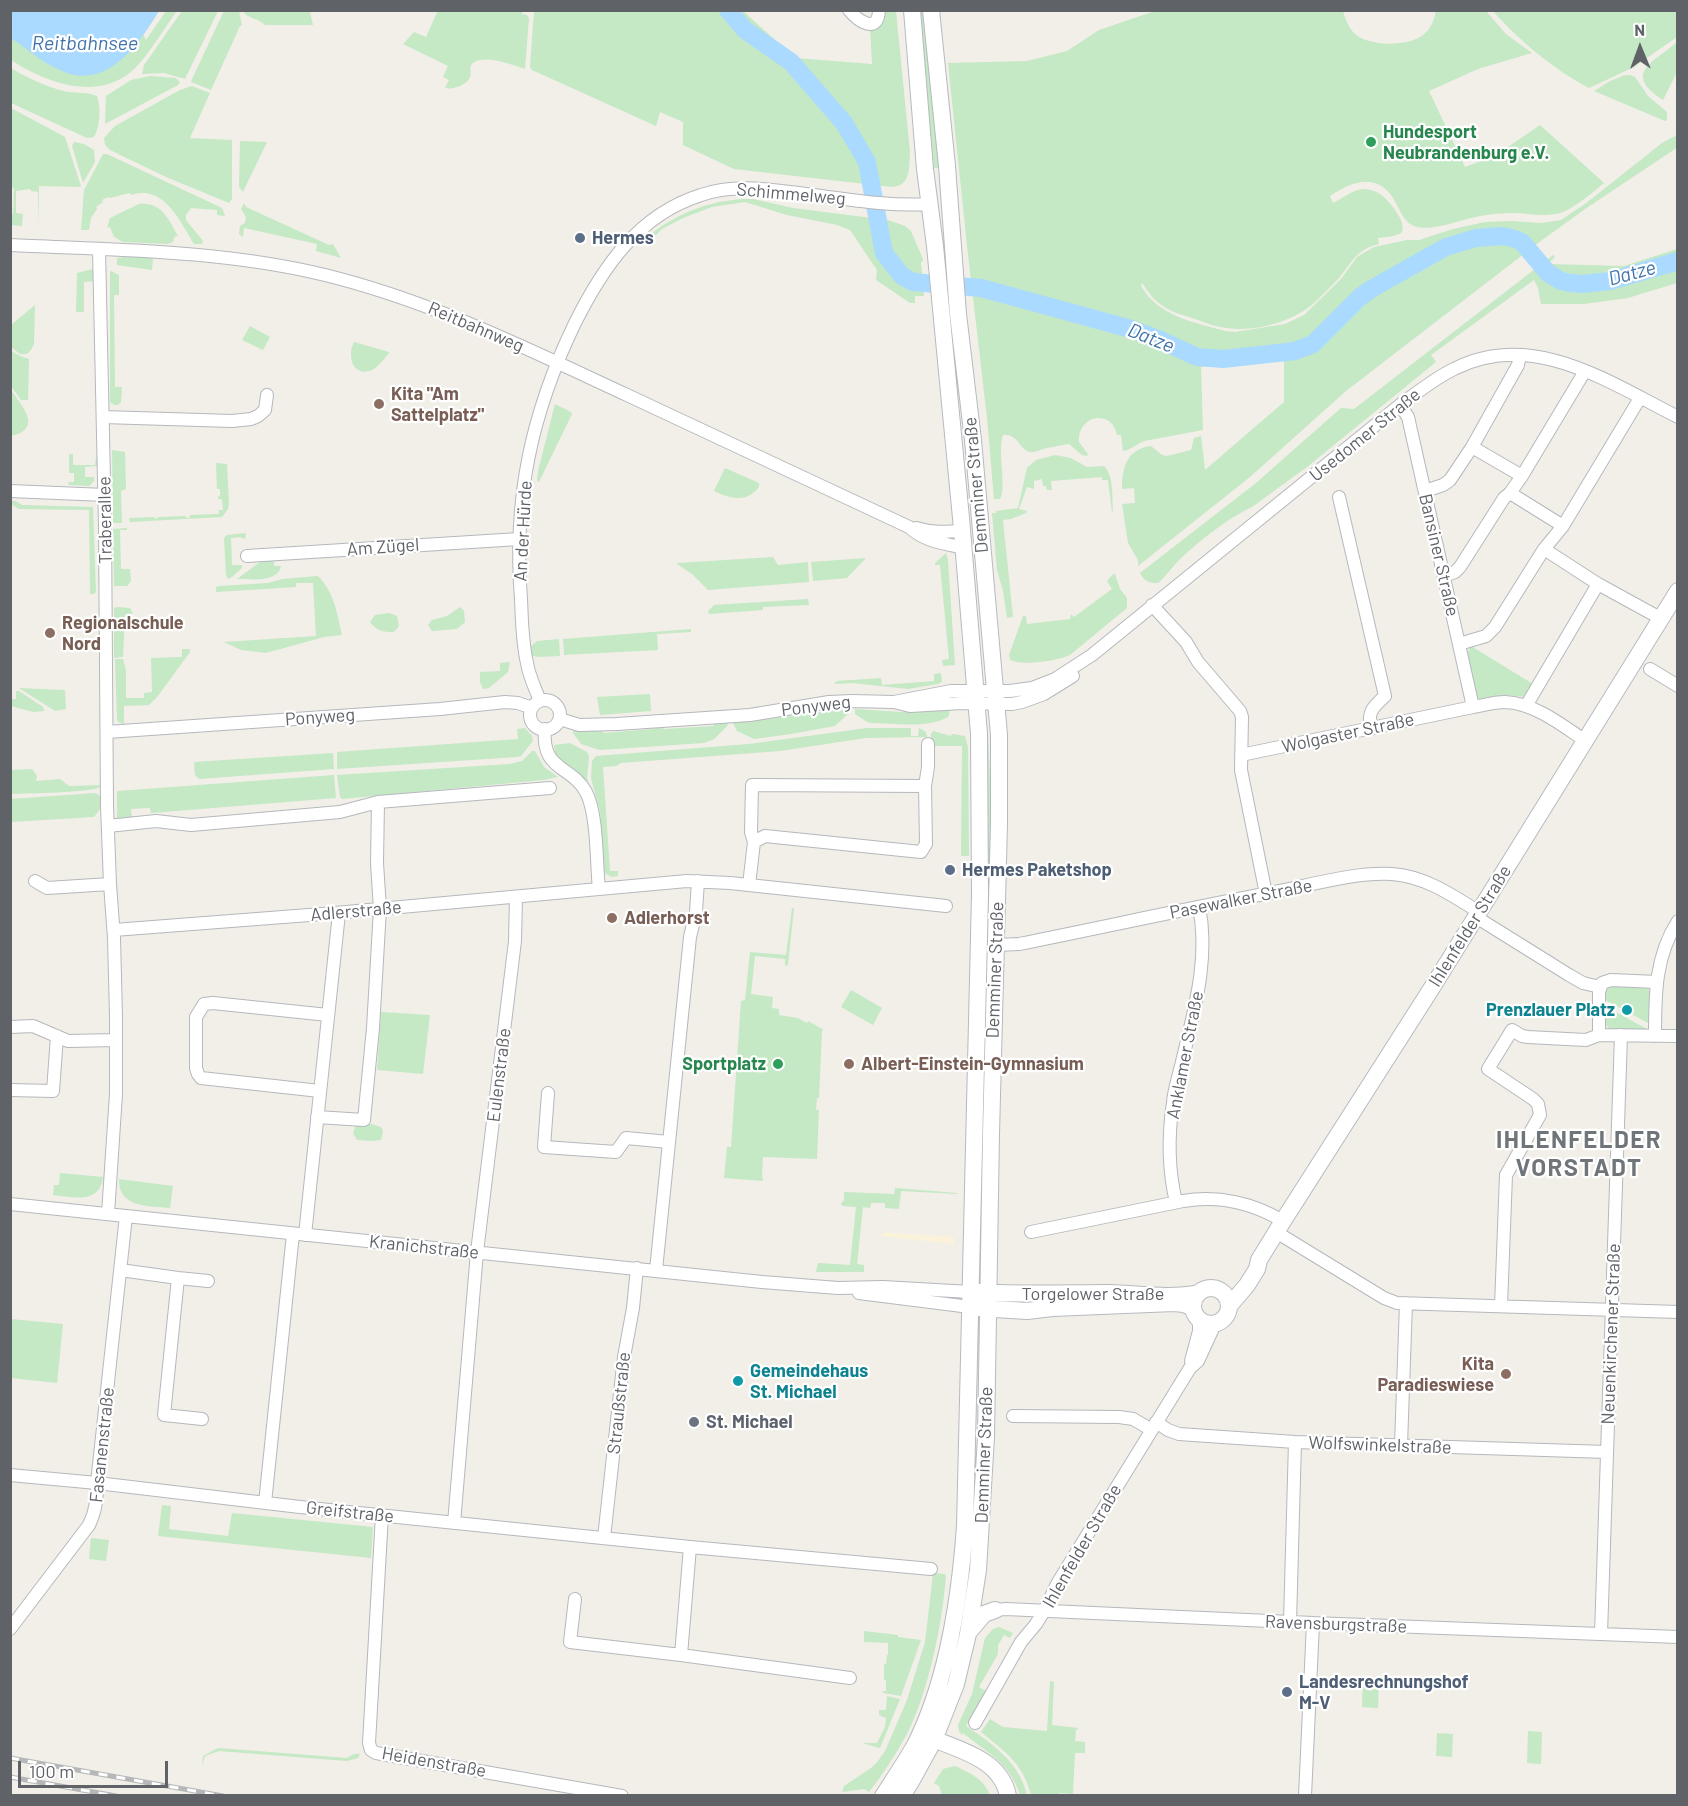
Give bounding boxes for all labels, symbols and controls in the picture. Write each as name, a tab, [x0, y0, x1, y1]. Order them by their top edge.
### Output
north arrow	[1610, 18, 1670, 78]
text: N	[1634, 20, 1645, 39]
water label: Reitbahnsee	[32, 31, 138, 55]
place label: Hundesport Neubrandenburg e.V.	[1383, 121, 1549, 164]
marker: Hundesport Neubrandenburg e.V.	[1364, 135, 1378, 149]
street label: Schimmelweg	[736, 178, 846, 210]
place label: Hermes	[592, 227, 654, 249]
marker: Hermes	[573, 231, 587, 245]
water label: Datze	[1606, 255, 1658, 291]
street label: Reitbahnweg	[425, 297, 527, 357]
water label: Datze	[1124, 318, 1178, 358]
place label: Kita "Am Sattelplatz"	[391, 383, 484, 426]
street label: Usedomer Straße	[1305, 384, 1425, 486]
marker: Kita "Am Sattelplatz"	[372, 397, 386, 411]
street label: Demminer Straße	[959, 416, 993, 554]
street label: Traberallee	[93, 476, 117, 564]
street label: An der Hürde	[510, 480, 536, 582]
street label: Bansiner Straße	[1414, 492, 1464, 618]
street label: Am Zügel	[346, 534, 420, 560]
place label: Regionalschule Nord	[62, 612, 184, 654]
marker: Regionalschule Nord	[43, 626, 57, 640]
street label: Ponyweg	[780, 691, 852, 721]
street label: Ponyweg	[284, 704, 356, 730]
street label: Wolgaster Straße	[1280, 708, 1416, 758]
place label: Hermes Paketshop	[962, 859, 1112, 881]
street label: Ihlenfelder Straße	[1424, 861, 1516, 991]
marker: Hermes Paketshop	[943, 863, 957, 877]
street label: Pasewalker Straße	[1168, 875, 1314, 923]
street label: Adlerstraße	[310, 896, 402, 926]
street label: Demminer Straße	[982, 901, 1008, 1039]
place label: Adlerhorst	[624, 907, 709, 929]
marker: Adlerhorst	[605, 911, 619, 925]
street label: Anklamer Straße	[1162, 989, 1208, 1121]
place label: Prenzlauer Platz	[1486, 999, 1615, 1021]
marker: Prenzlauer Platz	[1620, 1003, 1634, 1017]
street label: Eulenstraße	[483, 1027, 515, 1123]
place label: Sportplatz	[682, 1053, 766, 1075]
place label: Albert-Einstein-Gymnasium	[861, 1053, 1084, 1075]
marker: Sportplatz	[771, 1057, 785, 1071]
marker: Albert-Einstein-Gymnasium	[842, 1057, 856, 1071]
district label: IHLENFELDER VORSTADT	[1496, 1126, 1662, 1182]
street label: Kranichstraße	[368, 1230, 480, 1264]
street label: Neuenkirchener Straße	[1597, 1243, 1625, 1425]
street label: Torgelower Straße	[1022, 1283, 1164, 1305]
street label: Straußstraße	[603, 1351, 635, 1455]
place label: Kita Paradieswiese	[1377, 1353, 1494, 1396]
place label: Gemeindehaus St. Michael	[750, 1360, 868, 1402]
marker: Kita Paradieswiese	[1499, 1367, 1513, 1381]
marker: Gemeindehaus St. Michael	[731, 1374, 745, 1388]
street label: Fasanenstraße	[85, 1386, 119, 1504]
street label: Demminer Straße	[971, 1386, 997, 1524]
place label: St. Michael	[706, 1411, 793, 1433]
marker: St. Michael	[687, 1415, 701, 1429]
street label: Wolfswinkelstraße	[1308, 1432, 1452, 1458]
street label: Ihlenfelder Straße	[1038, 1480, 1126, 1612]
street label: Greifstraße	[305, 1497, 395, 1527]
street label: Ravensburgstraße	[1265, 1611, 1407, 1637]
place label: Landesrechnungshof M-V	[1299, 1671, 1469, 1714]
marker: Landesrechnungshof M-V	[1280, 1685, 1294, 1699]
street label: Heidenstraße	[380, 1742, 488, 1782]
scale bar	[21, 1749, 171, 1787]
text: 100 m	[29, 1760, 74, 1782]

